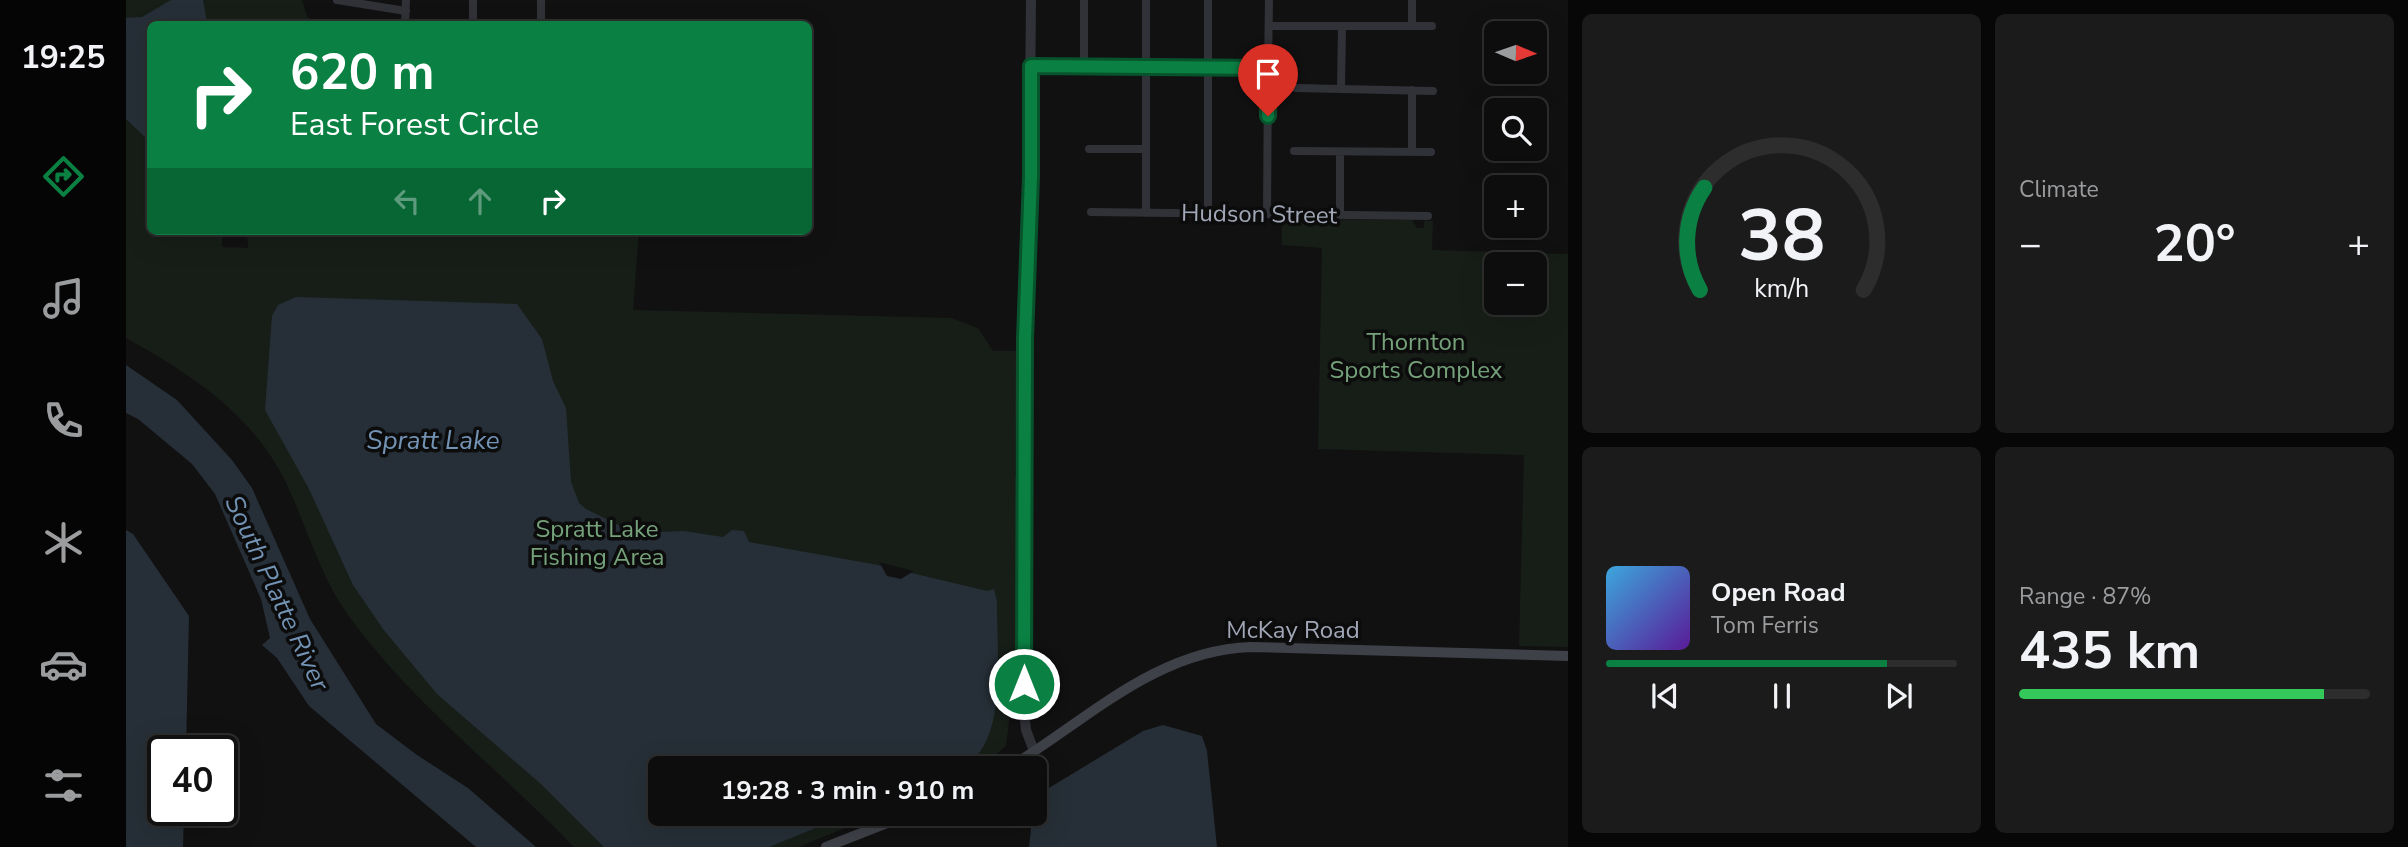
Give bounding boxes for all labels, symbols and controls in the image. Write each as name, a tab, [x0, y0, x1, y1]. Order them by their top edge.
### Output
north arrow	[1484, 21, 1547, 84]
map controls	[1484, 21, 1547, 315]
text: 19:25	[21, 36, 105, 79]
text: 620 m	[290, 39, 434, 106]
pin	[1238, 44, 1298, 116]
icon: right	[175, 49, 266, 140]
icon: arrive	[1249, 55, 1287, 93]
button: search	[1484, 98, 1547, 161]
text: East Forest Circle	[290, 103, 539, 146]
icon: directions	[39, 152, 88, 201]
text: Climate	[2019, 174, 2099, 205]
button: +	[1484, 175, 1547, 238]
icon: left	[388, 182, 426, 220]
icon: ahead	[461, 182, 499, 220]
icon: right	[534, 182, 572, 220]
text: 38	[1738, 186, 1825, 286]
street label: Hudson Street	[1181, 197, 1338, 231]
text: 20°	[2153, 208, 2236, 279]
text: −	[2019, 219, 2042, 270]
text: +	[2347, 219, 2370, 270]
button: −	[1484, 252, 1547, 315]
text: km/h	[1754, 271, 1809, 305]
icon: music	[39, 274, 88, 323]
park label: Thornton Sports Complex	[1330, 326, 1503, 386]
icon: phone	[39, 396, 88, 445]
water label: Spratt Lake	[366, 423, 500, 458]
water label: South Platte River	[216, 490, 338, 697]
park label: Spratt Lake Fishing Area	[530, 513, 664, 573]
icon: climate	[39, 518, 88, 567]
text: Open Road	[1711, 575, 1846, 610]
text: Range · 87%	[2019, 581, 2151, 612]
text: Tom Ferris	[1711, 610, 1819, 641]
street label: McKay Road	[1226, 614, 1360, 646]
text: 435 km	[2019, 615, 2200, 686]
icon: car	[39, 640, 88, 689]
position arrow	[987, 647, 1061, 721]
icon: previous	[1646, 677, 1684, 715]
icon: pause	[1763, 677, 1801, 715]
icon: next	[1880, 677, 1918, 715]
speed limit sign: 40	[147, 735, 238, 826]
icon: filters	[39, 761, 88, 810]
text: 19:28 · 3 min · 910 m	[721, 773, 974, 808]

